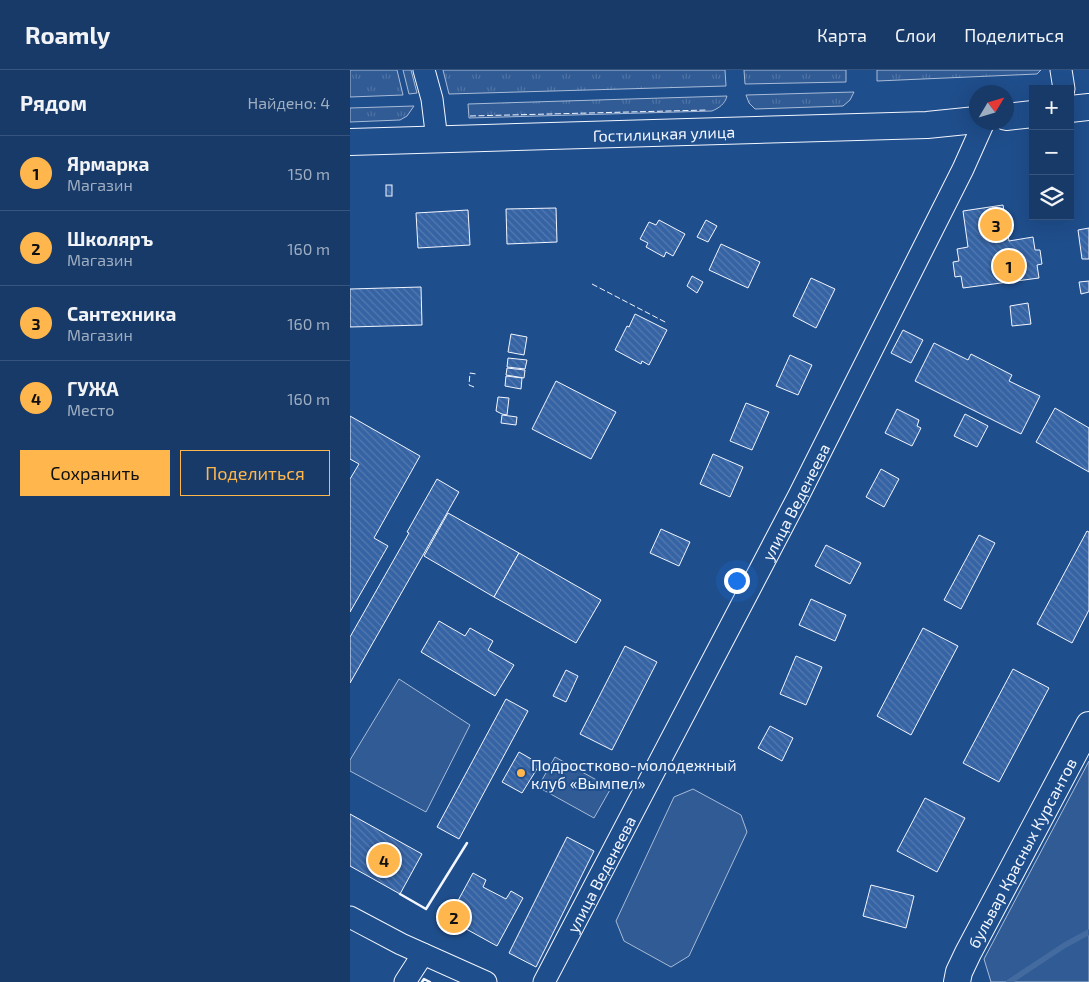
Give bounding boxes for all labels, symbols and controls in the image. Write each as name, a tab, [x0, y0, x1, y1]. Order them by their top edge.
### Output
text: Roamly	[25, 20, 110, 49]
text: Карта	[817, 24, 867, 46]
text: Слои	[895, 24, 936, 46]
text: Поделиться	[964, 24, 1064, 46]
north arrow	[969, 85, 1014, 130]
map controls	[1029, 85, 1074, 220]
button: +	[1029, 85, 1074, 130]
text: Рядом	[20, 90, 87, 115]
text: Найдено: 4	[247, 93, 330, 112]
street label: Гостилицкая улица	[592, 121, 735, 144]
button: −	[1029, 130, 1074, 175]
text: Ярмарка	[67, 152, 149, 175]
text: 1	[33, 164, 39, 183]
text: 150 m	[288, 164, 330, 183]
text: Магазин	[67, 175, 133, 194]
button: layers	[1029, 175, 1074, 220]
pin: 3	[980, 206, 1012, 244]
text: Школяръ	[67, 227, 153, 250]
text: 2	[31, 239, 41, 258]
text: 160 m	[287, 239, 330, 258]
pin: 1	[993, 247, 1025, 285]
text: Магазин	[67, 250, 133, 269]
text: Сантехника	[67, 302, 176, 325]
text: 3	[31, 314, 41, 333]
text: 160 m	[287, 314, 330, 333]
text: Магазин	[67, 325, 133, 344]
text: ГУЖА	[67, 377, 119, 400]
text: 4	[31, 389, 41, 408]
text: 160 m	[287, 389, 330, 408]
text: Место	[67, 400, 114, 419]
street label: улица Веденеева	[757, 440, 833, 564]
button: Сохранить	[20, 450, 170, 496]
button: Поделиться	[180, 450, 330, 496]
your location	[724, 568, 750, 594]
street label: бульвар Красных Курсантов	[963, 754, 1080, 951]
place label: Подростково-молодежный клуб «Вымпел»	[531, 755, 737, 793]
marker: Подростково-молодежный клуб «Вымпел»	[515, 767, 527, 779]
street label: улица Веденеева	[562, 812, 639, 936]
pin: 4	[368, 841, 400, 879]
pin: 2	[438, 898, 470, 936]

